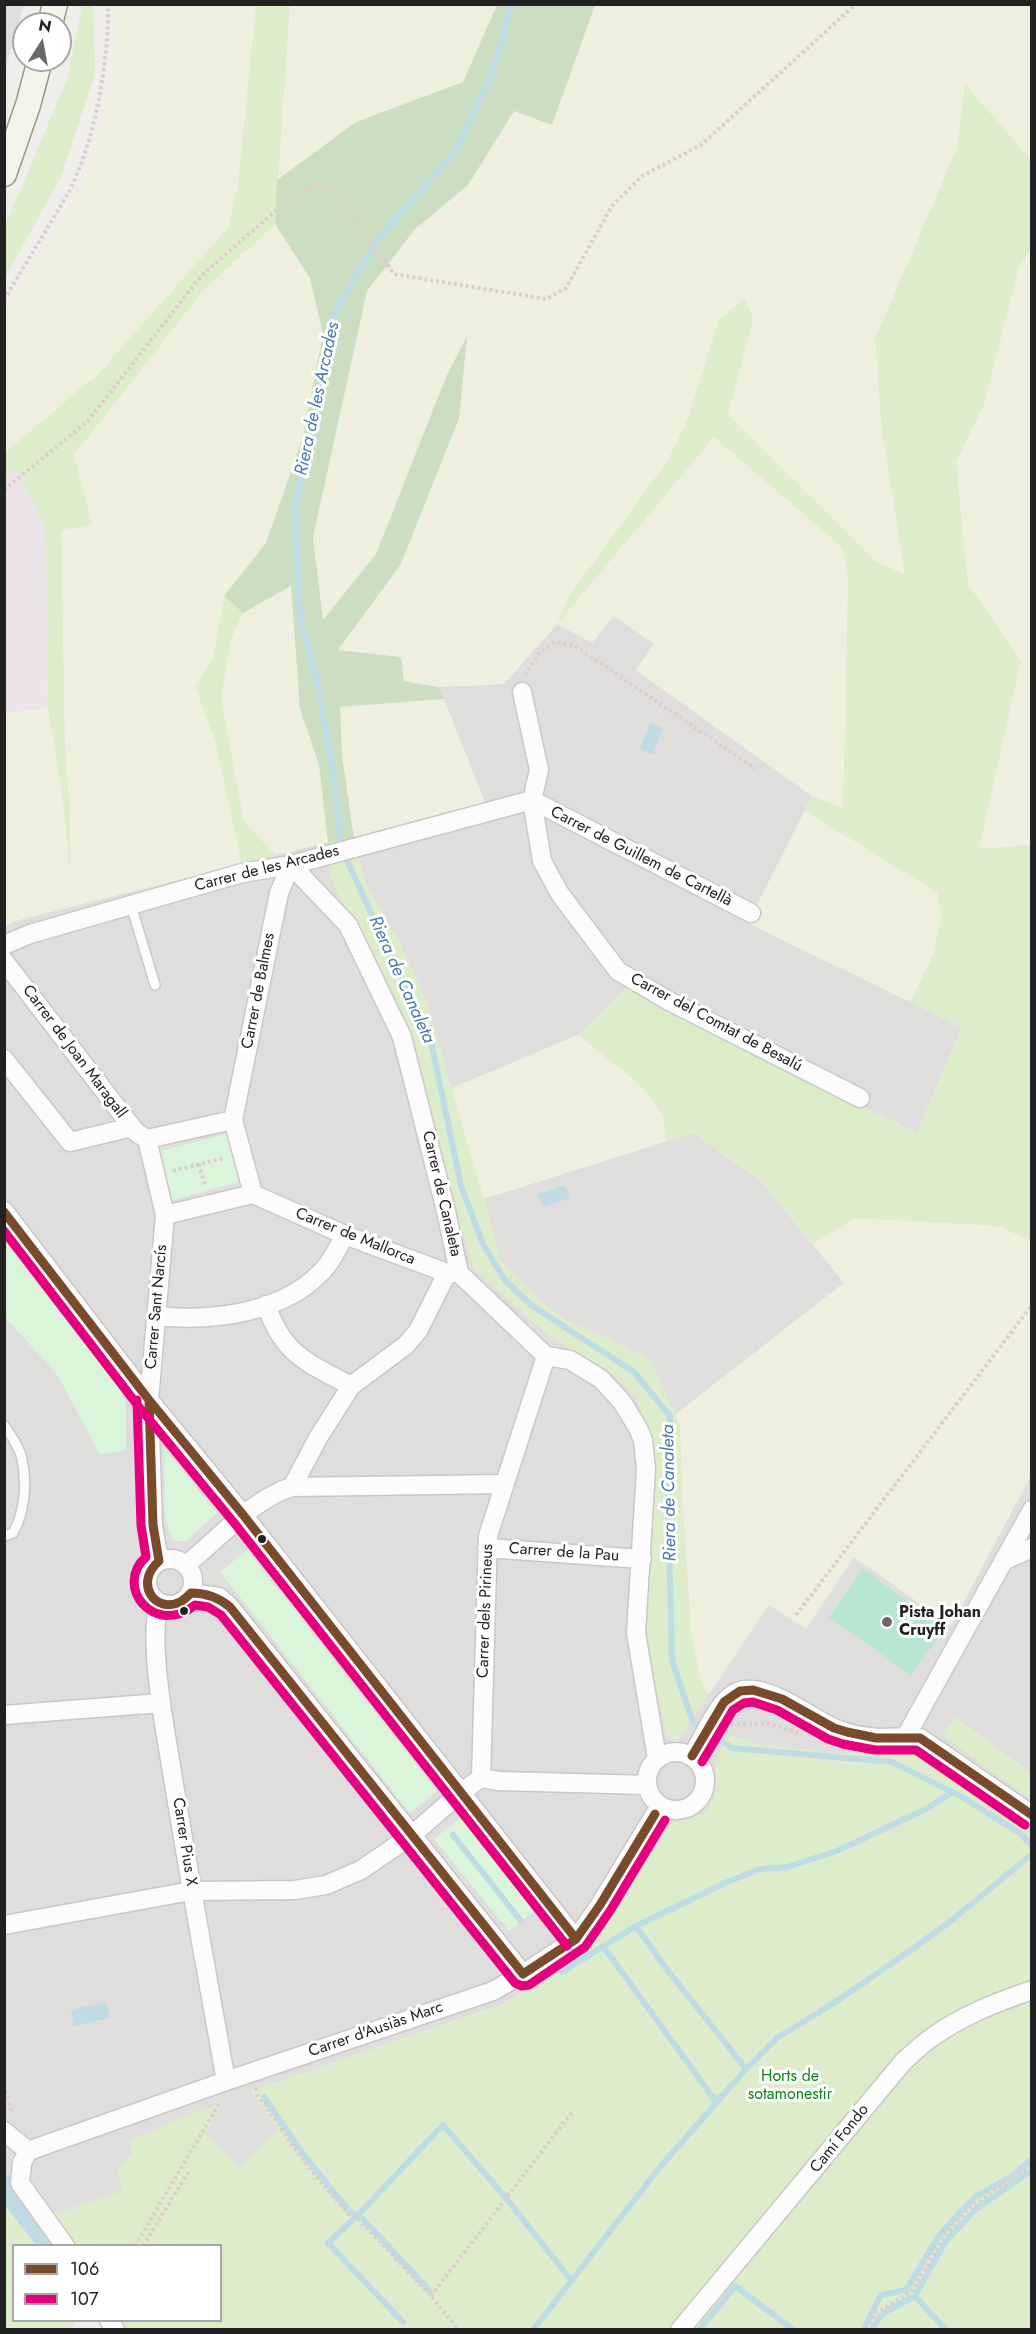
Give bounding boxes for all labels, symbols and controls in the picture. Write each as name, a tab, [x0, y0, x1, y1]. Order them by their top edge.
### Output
north arrow	[12, 12, 72, 72]
text: N	[37, 13, 54, 38]
water label: Riera de les Arcades	[291, 320, 345, 478]
street label: Carrer de Guillem de Cartellà	[547, 803, 735, 911]
street label: Carrer de les Arcades	[193, 842, 341, 896]
water label: Riera de Canaleta	[363, 913, 439, 1047]
street label: Carrer de Balmes	[238, 931, 280, 1051]
street label: Carrer del Comtat de Besalú	[627, 970, 805, 1076]
street label: Carrer de Joan Maragall	[18, 982, 130, 1122]
street label: Carrer de Canaleta	[417, 1129, 465, 1259]
street label: Carrer de Mallorca	[292, 1204, 418, 1270]
street label: Carrer Sant Narcís	[142, 1244, 172, 1370]
water label: Riera de Canaleta	[658, 1424, 682, 1562]
unlabelled marker	[256, 1533, 268, 1545]
street label: Carrer de la Pau	[508, 1540, 620, 1566]
street label: Carrer dels Pirineus	[474, 1544, 498, 1678]
place label: Pista Johan Cruyff	[899, 1603, 981, 1641]
unlabelled marker	[178, 1605, 190, 1617]
marker: Pista Johan Cruyff	[880, 1615, 894, 1629]
street label: Carrer Pius X	[168, 1796, 200, 1888]
street label: Carrer d'Ausiàs Marc	[306, 1998, 446, 2062]
park label: Horts de sotamonestir	[748, 2067, 832, 2105]
street label: Camí Fondo	[807, 2101, 873, 2177]
legend	[12, 2244, 222, 2322]
text: 106	[70, 2256, 99, 2282]
text: 107	[70, 2286, 98, 2312]

